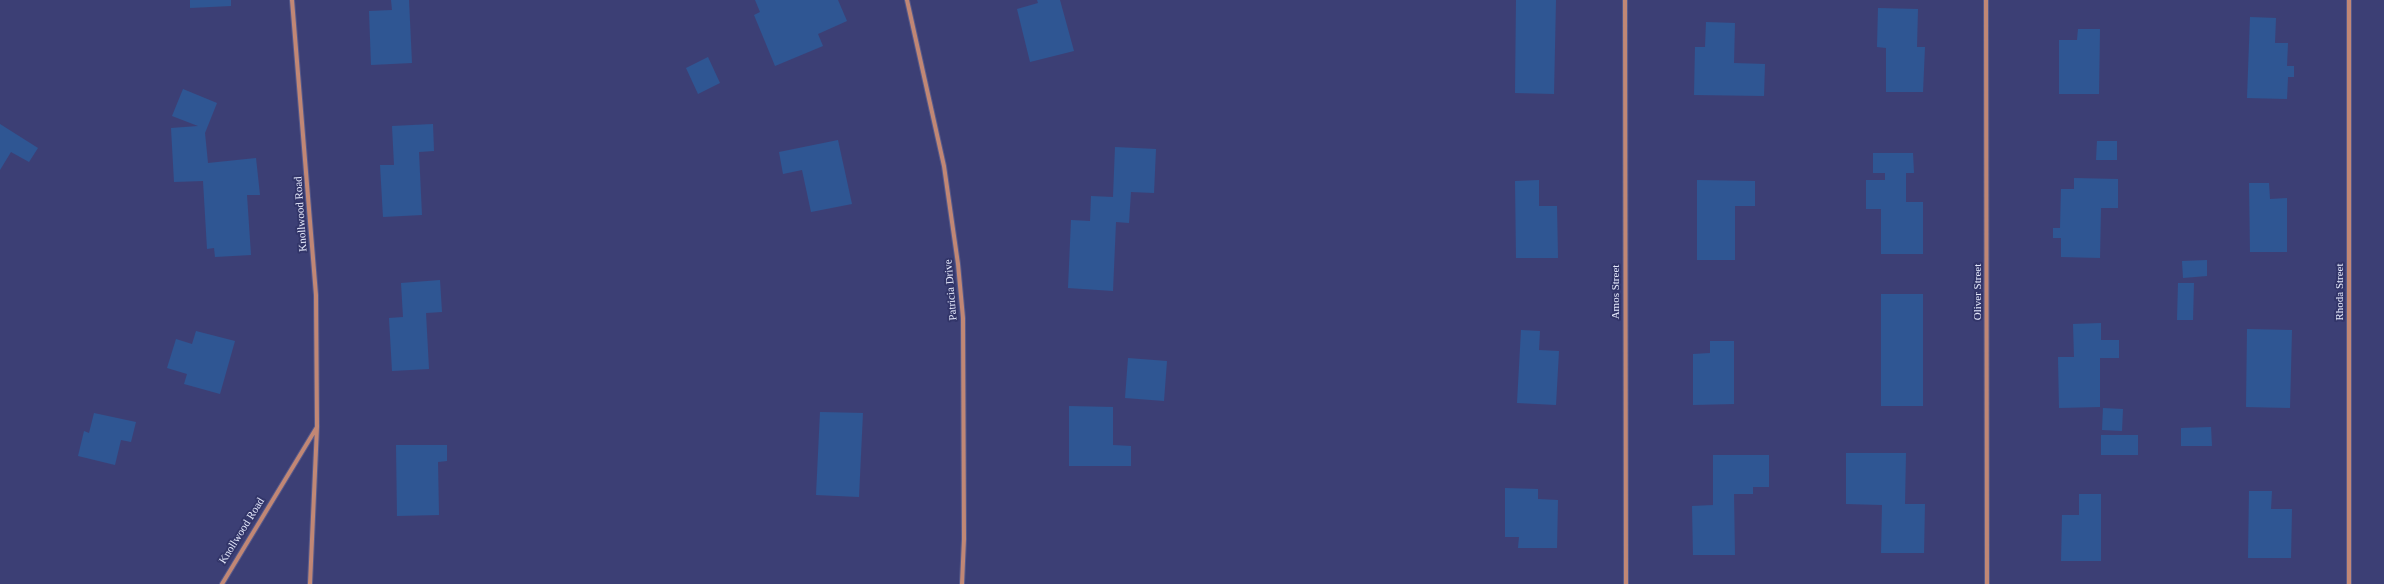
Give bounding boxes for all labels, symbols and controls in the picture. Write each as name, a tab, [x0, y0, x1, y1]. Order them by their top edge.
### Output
street label: Knollwood Road	[292, 176, 310, 252]
street label: Patricia Drive	[942, 259, 960, 321]
street label: Rhoda Street	[2333, 263, 2347, 321]
street label: Oliver Street	[1971, 264, 1985, 320]
street label: Amos Street	[1609, 265, 1623, 319]
street label: Knollwood Road	[216, 496, 268, 566]

